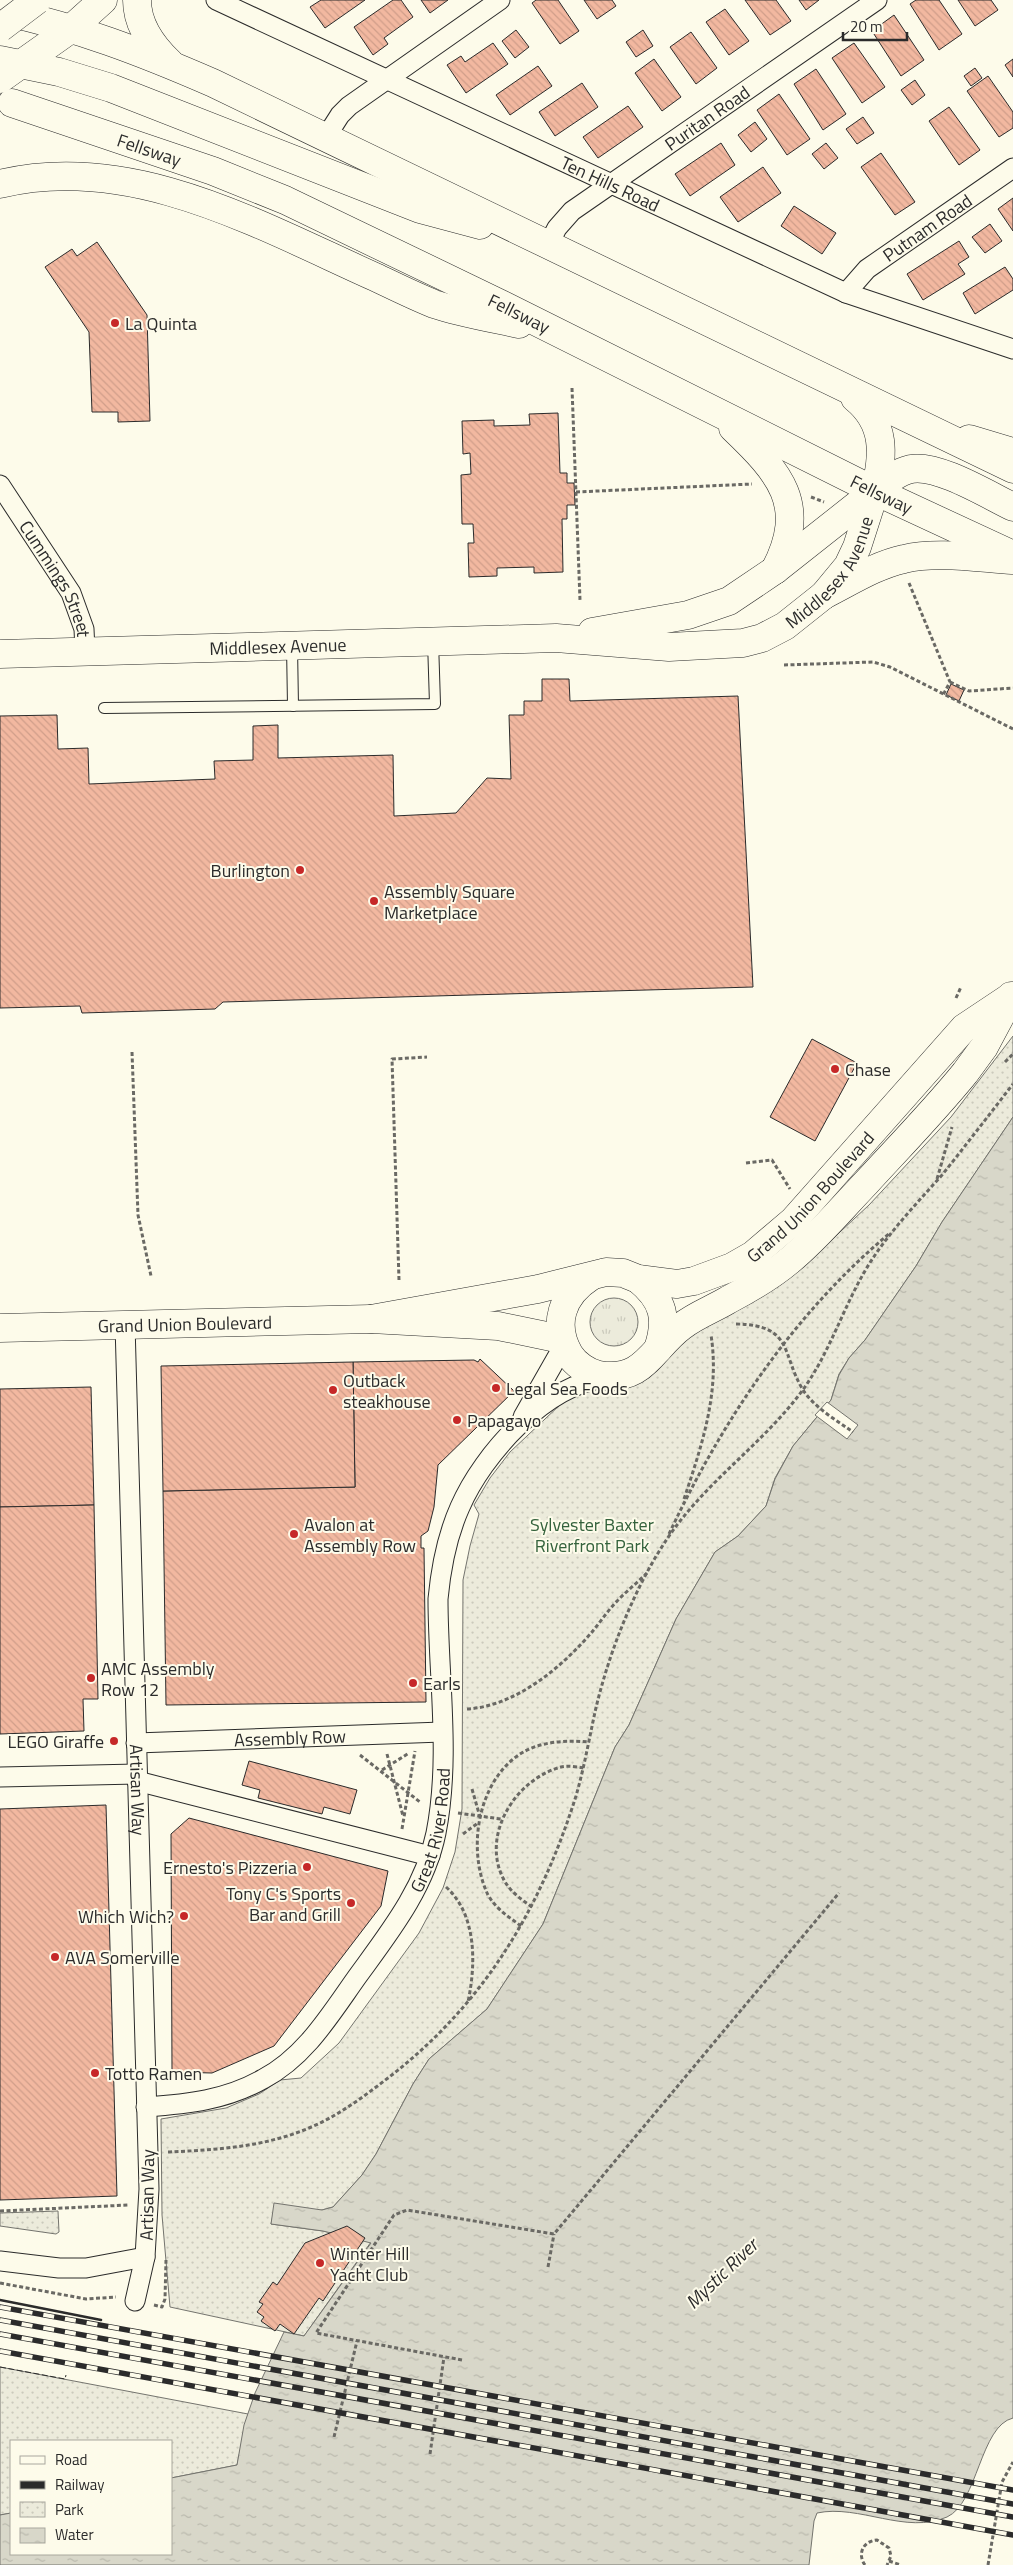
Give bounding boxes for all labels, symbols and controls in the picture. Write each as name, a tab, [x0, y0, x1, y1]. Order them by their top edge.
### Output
scale bar	[843, 10, 907, 42]
text: 20 m	[850, 15, 883, 38]
street label: Puritan Road	[659, 79, 755, 157]
street label: Fellsway	[114, 126, 185, 173]
street label: Ten Hills Road	[557, 149, 664, 218]
street label: Putnam Road	[877, 187, 977, 268]
street label: Fellsway	[484, 286, 555, 340]
place label: La Quinta	[125, 310, 197, 337]
marker: La Quinta	[109, 317, 121, 329]
street label: Fellsway	[846, 467, 918, 520]
street label: Middlesex Avenue	[779, 513, 880, 635]
street label: Cummings Street	[13, 515, 98, 638]
street label: Middlesex Avenue	[209, 631, 347, 661]
place label: Burlington	[211, 857, 290, 884]
marker: Burlington	[294, 864, 306, 876]
place label: Assembly Square Marketplace	[384, 878, 515, 926]
marker: Assembly Square Marketplace	[368, 895, 380, 907]
place label: Chase	[845, 1056, 891, 1083]
marker: Chase	[829, 1063, 841, 1075]
street label: Grand Union Boulevard	[740, 1125, 880, 1269]
street label: Grand Union Boulevard	[98, 1308, 272, 1339]
place label: Outback steakhouse	[343, 1367, 431, 1415]
place label: Legal Sea Foods	[506, 1375, 628, 1402]
marker: Legal Sea Foods	[490, 1382, 502, 1394]
marker: Outback steakhouse	[327, 1384, 339, 1396]
place label: Papagayo	[467, 1407, 541, 1434]
marker: Papagayo	[451, 1414, 463, 1426]
place label: Avalon at Assembly Row	[304, 1511, 416, 1559]
park label: Sylvester Baxter Riverfront Park	[530, 1511, 654, 1559]
marker: Avalon at Assembly Row	[288, 1528, 300, 1540]
place label: AMC Assembly Row 12	[101, 1655, 215, 1703]
place label: Earls	[423, 1670, 461, 1697]
marker: AMC Assembly Row 12	[85, 1672, 97, 1684]
marker: Earls	[407, 1677, 419, 1689]
street label: Assembly Row	[233, 1722, 347, 1753]
place label: LEGO Giraffe	[8, 1728, 104, 1755]
marker: LEGO Giraffe	[108, 1735, 120, 1747]
street label: Artisan Way	[123, 1744, 153, 1836]
street label: Great River Road	[403, 1767, 456, 1897]
place label: Ernesto's Pizzeria	[163, 1854, 297, 1881]
marker: Ernesto's Pizzeria	[301, 1861, 313, 1873]
place label: Tony C's Sports Bar and Grill	[226, 1880, 341, 1928]
marker: Tony C's Sports Bar and Grill	[345, 1897, 357, 1909]
place label: Which Wich?	[78, 1903, 174, 1930]
marker: Which Wich?	[178, 1910, 190, 1922]
place label: AVA Somerville	[65, 1944, 180, 1971]
marker: AVA Somerville	[49, 1951, 61, 1963]
place label: Totto Ramen	[105, 2060, 202, 2087]
marker: Totto Ramen	[89, 2067, 101, 2079]
street label: Artisan Way	[133, 2149, 161, 2241]
water label: Mystic River	[678, 2230, 765, 2315]
place label: Winter Hill Yacht Club	[330, 2240, 410, 2288]
marker: Winter Hill Yacht Club	[314, 2257, 326, 2269]
legend	[10, 2440, 172, 2555]
text: Road	[55, 2448, 87, 2471]
text: Railway	[55, 2473, 105, 2496]
text: Park	[55, 2498, 84, 2521]
text: Water	[55, 2523, 94, 2546]

